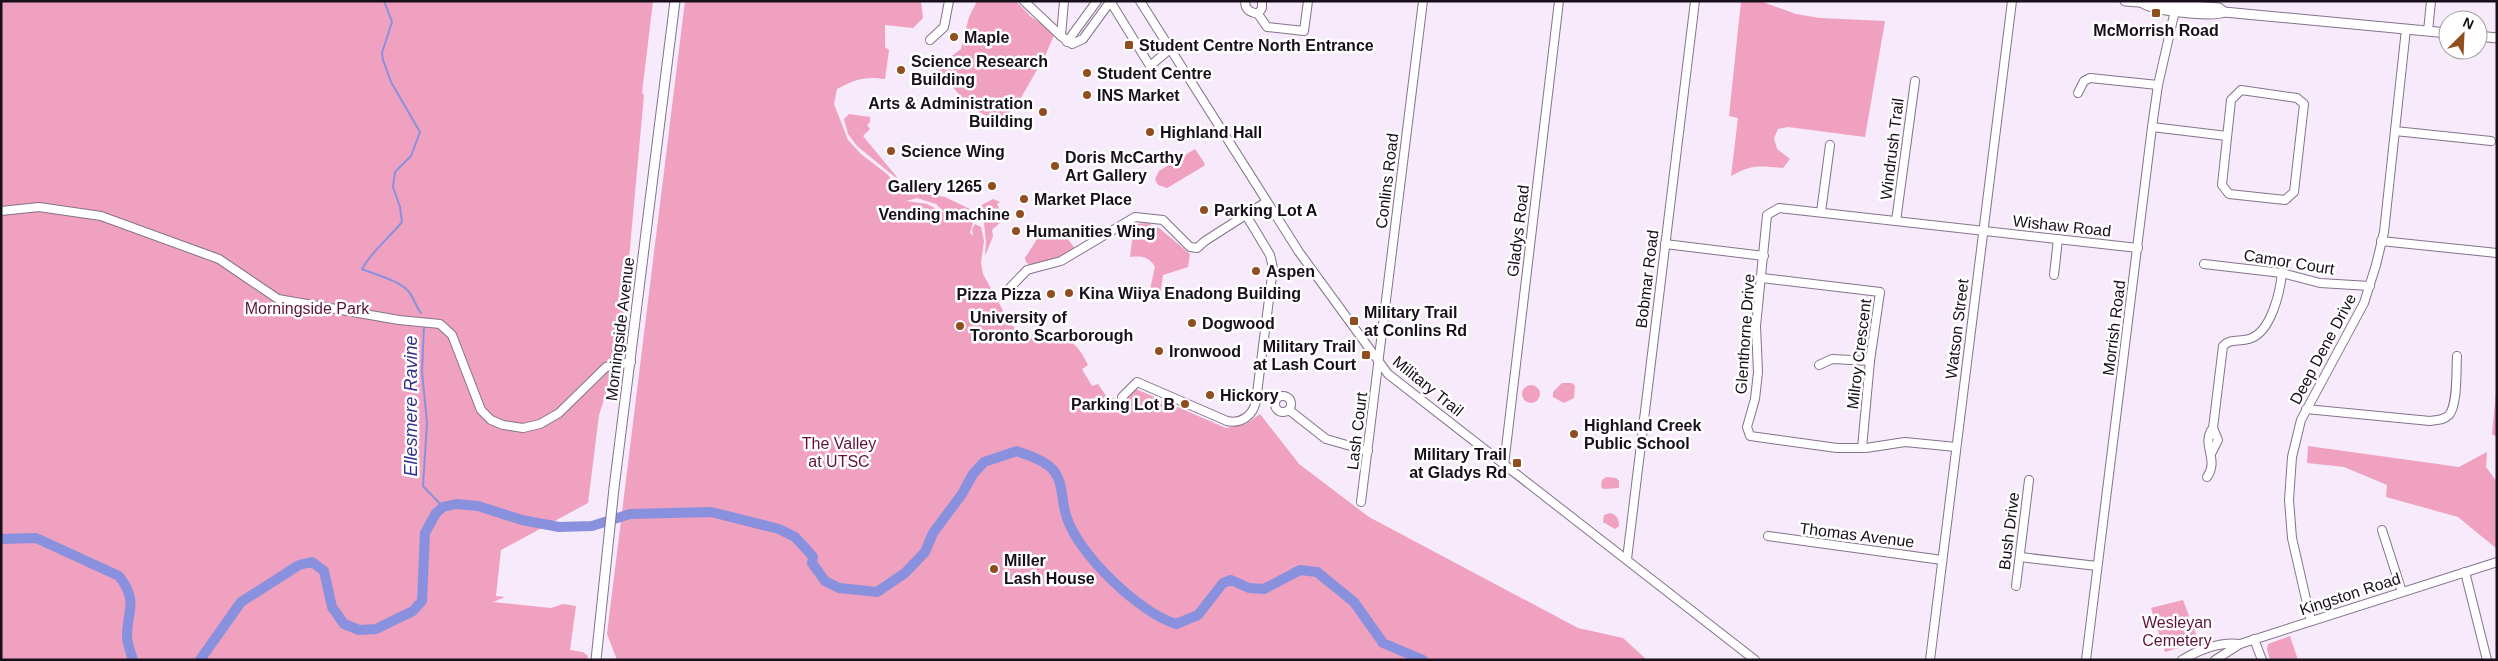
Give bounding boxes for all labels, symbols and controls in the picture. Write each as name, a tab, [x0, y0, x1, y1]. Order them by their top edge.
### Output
marker: McMorrish Road	[2150, 7, 2162, 19]
north arrow	[2438, 10, 2488, 60]
text: N	[2460, 14, 2476, 32]
place label: McMorrish Road	[2093, 22, 2219, 39]
place label: Maple	[964, 29, 1009, 46]
marker: Maple	[948, 31, 960, 43]
place label: Student Centre North Entrance	[1139, 37, 1374, 54]
marker: Student Centre North Entrance	[1123, 39, 1135, 51]
place label: Science Research Building	[911, 53, 1048, 88]
marker: Science Research Building	[895, 64, 907, 76]
place label: Student Centre	[1097, 65, 1212, 82]
marker: Student Centre	[1081, 67, 1093, 79]
place label: INS Market	[1097, 87, 1180, 104]
marker: INS Market	[1081, 89, 1093, 101]
place label: Arts & Administration Building	[868, 95, 1033, 130]
street label: Windrush Trail	[1877, 97, 1907, 201]
marker: Arts & Administration Building	[1037, 106, 1049, 118]
place label: Highland Hall	[1160, 124, 1262, 141]
marker: Highland Hall	[1144, 126, 1156, 138]
street label: Conlins Road	[1373, 132, 1401, 230]
place label: Science Wing	[901, 143, 1005, 160]
marker: Science Wing	[885, 145, 897, 157]
place label: Doris McCarthy Art Gallery	[1065, 149, 1183, 184]
marker: Doris McCarthy Art Gallery	[1049, 160, 1061, 172]
place label: Gallery 1265	[888, 178, 982, 195]
marker: Gallery 1265	[986, 180, 998, 192]
street label: Gladys Road	[1504, 184, 1532, 278]
place label: Market Place	[1034, 191, 1132, 208]
marker: Market Place	[1018, 193, 1030, 205]
place label: Parking Lot A	[1214, 202, 1318, 219]
marker: Parking Lot A	[1198, 204, 1210, 216]
place label: Vending machine	[878, 206, 1010, 223]
marker: Vending machine	[1014, 208, 1026, 220]
street label: Wishaw Road	[2012, 212, 2112, 240]
place label: Humanities Wing	[1026, 223, 1156, 240]
marker: Humanities Wing	[1010, 225, 1022, 237]
street label: Bobmar Road	[1633, 229, 1661, 329]
street label: Camor Court	[2242, 246, 2336, 278]
street label: Morningside Avenue	[603, 256, 637, 402]
place label: Aspen	[1266, 263, 1315, 280]
marker: Aspen	[1250, 265, 1262, 277]
street label: Glenthorne Drive	[1732, 273, 1758, 395]
street label: Watson Street	[1942, 277, 1972, 380]
street label: Morrish Road	[2100, 279, 2128, 377]
place label: Kina Wiiya Enadong Building	[1079, 285, 1301, 302]
place label: Pizza Pizza	[957, 286, 1041, 303]
marker: Kina Wiiya Enadong Building	[1063, 287, 1075, 299]
marker: Pizza Pizza	[1045, 288, 1057, 300]
street label: Deep Dene Drive	[2287, 291, 2359, 407]
street label: Milroy Crescent	[1844, 297, 1874, 410]
park label: Morningside Park	[245, 300, 370, 317]
place label: Military Trail at Conlins Rd	[1364, 304, 1467, 339]
place label: University of Toronto Scarborough	[970, 309, 1133, 344]
place label: Dogwood	[1202, 315, 1275, 332]
marker: Military Trail at Conlins Rd	[1348, 315, 1360, 327]
marker: Dogwood	[1186, 317, 1198, 329]
marker: University of Toronto Scarborough	[954, 320, 966, 332]
water label: Ellesmere Ravine	[401, 335, 421, 477]
place label: Military Trail at Lash Court	[1253, 338, 1357, 373]
place label: Ironwood	[1169, 343, 1241, 360]
marker: Ironwood	[1153, 345, 1165, 357]
marker: Military Trail at Lash Court	[1360, 349, 1372, 361]
street label: Military Trail	[1389, 353, 1467, 419]
place label: Hickory	[1220, 387, 1279, 404]
marker: Hickory	[1204, 389, 1216, 401]
street label: Lash Court	[1344, 391, 1370, 471]
place label: Parking Lot B	[1071, 396, 1175, 413]
marker: Parking Lot B	[1179, 398, 1191, 410]
place label: Highland Creek Public School	[1584, 417, 1701, 452]
marker: Highland Creek Public School	[1568, 428, 1580, 440]
park label: The Valley at UTSC	[802, 435, 876, 470]
place label: Military Trail at Gladys Rd	[1409, 446, 1507, 481]
marker: Military Trail at Gladys Rd	[1511, 457, 1523, 469]
street label: Bush Drive	[1996, 491, 2022, 571]
street label: Thomas Avenue	[1799, 520, 1915, 550]
place label: Miller Lash House	[1004, 552, 1095, 587]
marker: Miller Lash House	[988, 563, 1000, 575]
street label: Kingston Road	[2297, 570, 2403, 618]
park label: Wesleyan Cemetery	[2142, 614, 2212, 649]

